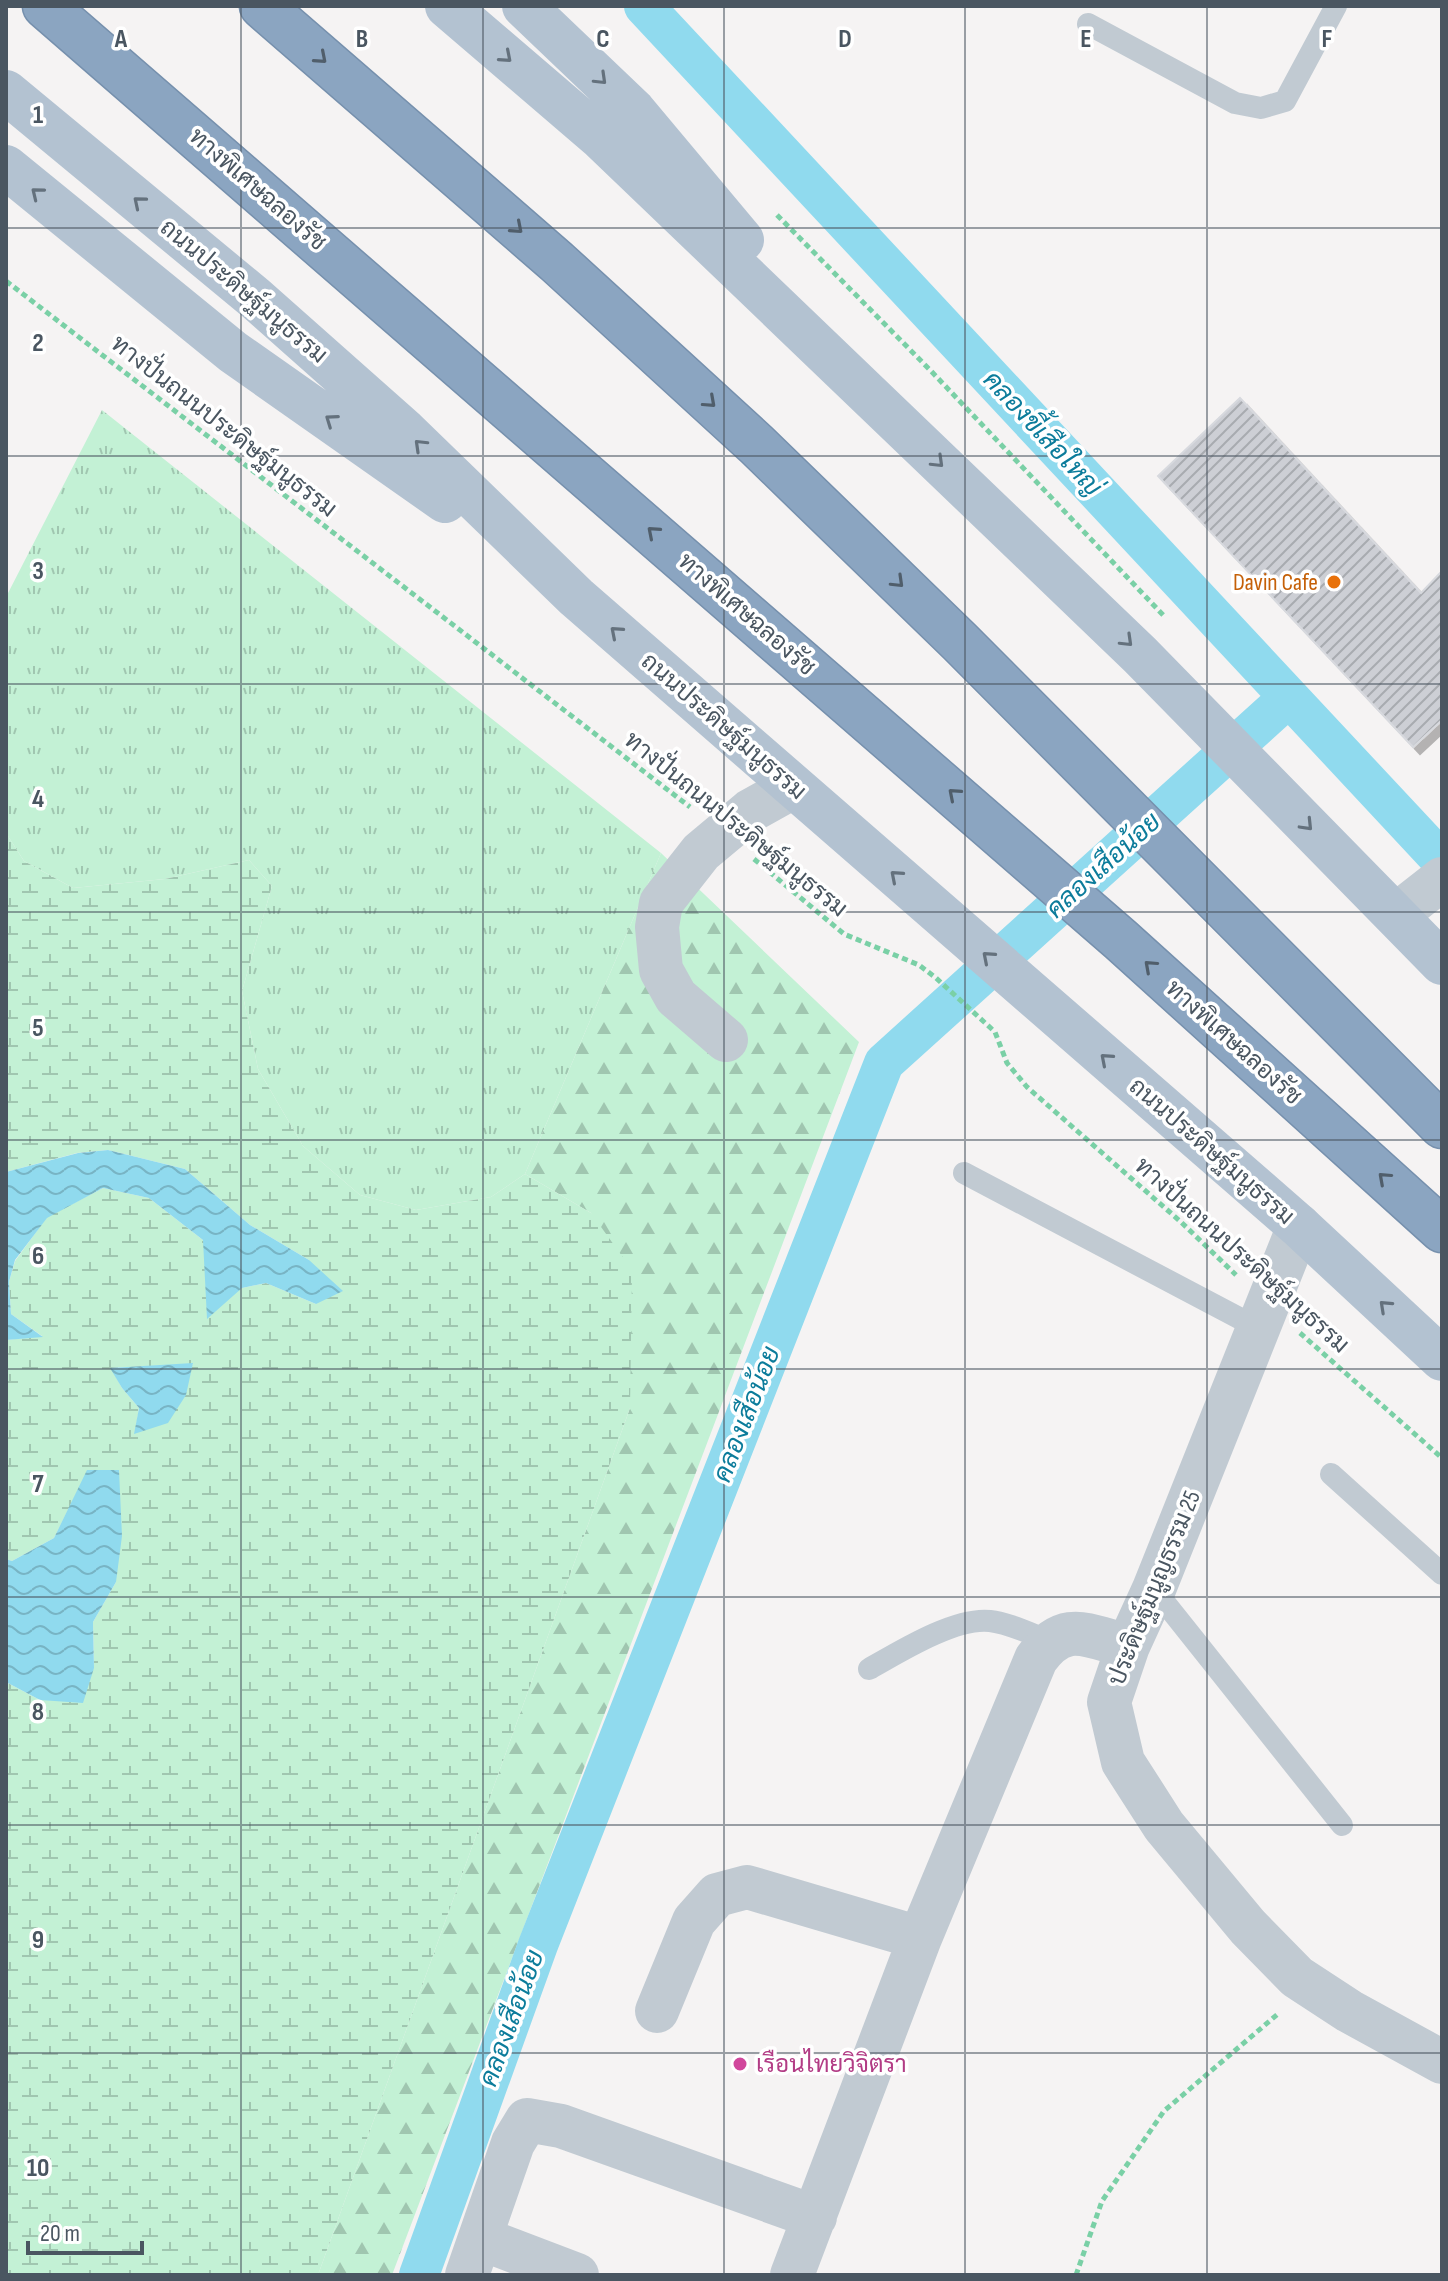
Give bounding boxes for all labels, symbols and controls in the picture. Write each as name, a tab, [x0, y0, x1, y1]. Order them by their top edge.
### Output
text: A	[114, 24, 128, 55]
text: B	[356, 24, 368, 55]
text: C	[596, 24, 610, 55]
text: D	[838, 24, 852, 55]
text: E	[1080, 24, 1092, 55]
text: F	[1322, 24, 1333, 55]
one-way arrow	[497, 47, 511, 62]
one-way arrow	[312, 48, 326, 62]
one-way arrow	[592, 70, 606, 84]
text: 1	[33, 100, 43, 131]
street label: ทางพิเศษฉลองรัช	[183, 122, 332, 257]
one-way arrow	[32, 188, 47, 202]
one-way arrow	[133, 197, 148, 212]
street label: ถนนประดิษฐ์มนูธรรม	[153, 212, 334, 371]
one-way arrow	[508, 218, 523, 233]
street label: ทางปั่นถนนประดิษฐ์มนูธรรม	[104, 324, 346, 525]
text: 2	[32, 328, 44, 359]
water label: คลองขี้เสือใหญ่	[976, 359, 1116, 505]
one-way arrow	[701, 393, 715, 408]
one-way arrow	[326, 415, 340, 430]
one-way arrow	[415, 440, 429, 454]
one-way arrow	[929, 453, 944, 467]
one-way arrow	[647, 527, 662, 541]
street label: ทางพิเศษฉลองรัช	[672, 547, 821, 682]
text: 3	[32, 556, 44, 587]
place label: Davin Cafe	[1233, 568, 1318, 597]
one-way arrow	[889, 573, 903, 587]
marker: Davin Cafe	[1325, 573, 1343, 591]
one-way arrow	[610, 627, 625, 641]
one-way arrow	[1117, 632, 1132, 646]
street label: ถนนประดิษฐ์มนูธรรม	[634, 645, 813, 807]
street label: ทางปั่นถนนประดิษฐ์มนูธรรม	[617, 721, 857, 925]
text: 4	[32, 784, 44, 815]
one-way arrow	[949, 789, 964, 804]
water label: คลองเสือน้อย	[1039, 805, 1168, 925]
one-way arrow	[1298, 816, 1312, 830]
one-way arrow	[891, 871, 906, 886]
one-way arrow	[983, 952, 998, 967]
one-way arrow	[1145, 960, 1159, 975]
street label: ทางพิเศษฉลองรัช	[1160, 974, 1307, 1111]
text: 5	[32, 1013, 44, 1044]
one-way arrow	[1101, 1054, 1116, 1069]
street label: ถนนประดิษฐ์มนูธรรม	[1122, 1070, 1301, 1232]
street label: ทางปั่นถนนประดิษฐ์มนูธรรม	[1127, 1147, 1359, 1361]
one-way arrow	[1379, 1173, 1394, 1187]
text: 6	[32, 1241, 44, 1272]
one-way arrow	[1380, 1300, 1394, 1315]
water label: คลองเสือน้อย	[705, 1341, 788, 1487]
text: 7	[32, 1469, 44, 1500]
street label: ประดิษฐ์มนูญธรรม 25	[1100, 1486, 1209, 1691]
text: 8	[32, 1697, 44, 1728]
text: 9	[32, 1925, 44, 1956]
water label: คลองเสือน้อย	[472, 1945, 551, 2091]
place label: เรือนไทยวิจิตรา	[756, 2048, 907, 2079]
marker: เรือนไทยวิจิตรา	[731, 2055, 749, 2073]
text: 10	[27, 2153, 49, 2184]
scale bar	[28, 2205, 142, 2255]
text: 20 m	[40, 2219, 80, 2248]

